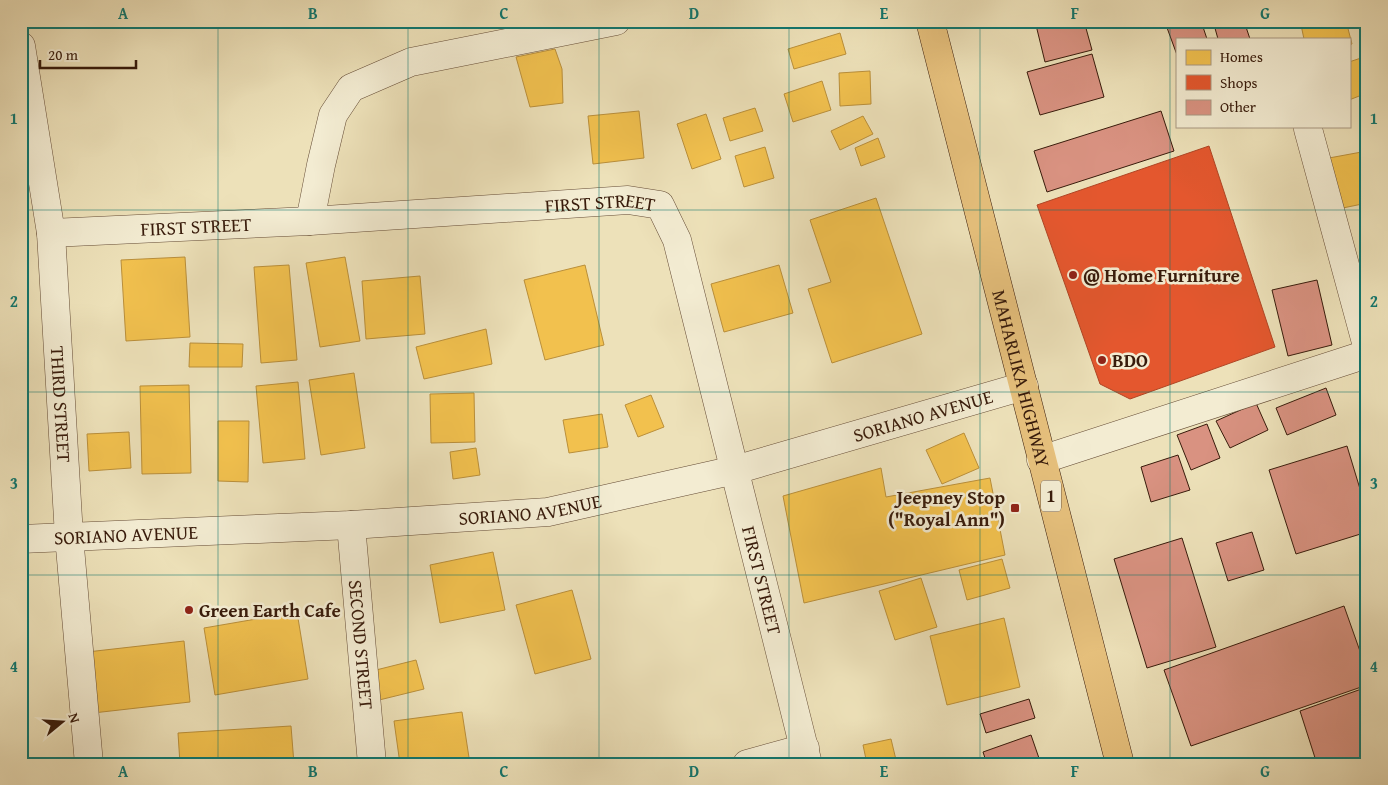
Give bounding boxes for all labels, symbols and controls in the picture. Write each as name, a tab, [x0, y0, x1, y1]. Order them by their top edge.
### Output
text: A	[118, 1, 129, 25]
text: B	[308, 1, 318, 25]
text: C	[499, 1, 509, 25]
text: D	[689, 1, 699, 25]
text: E	[880, 1, 889, 25]
text: F	[1071, 1, 1079, 25]
text: G	[1260, 1, 1270, 25]
scale bar	[40, 38, 136, 70]
legend	[1176, 38, 1350, 128]
text: 20 m	[48, 44, 79, 65]
text: Homes	[1220, 46, 1263, 67]
text: Shops	[1220, 72, 1257, 93]
text: Other	[1220, 96, 1256, 117]
text: 1	[10, 106, 18, 130]
text: 1	[1370, 106, 1378, 130]
street label: FIRST STREET	[544, 186, 658, 219]
street label: FIRST STREET	[140, 210, 252, 243]
place label: @ Home Furniture	[1083, 261, 1240, 289]
marker: @ Home Furniture	[1067, 269, 1079, 281]
street label: MAHARLIKA HIGHWAY	[985, 287, 1058, 471]
text: 2	[10, 289, 18, 313]
text: 2	[1370, 289, 1378, 313]
street label: THIRD STREET	[44, 345, 79, 464]
place label: BDO	[1112, 346, 1148, 374]
marker: BDO	[1096, 354, 1108, 366]
street label: SORIANO AVENUE	[850, 382, 996, 449]
text: 3	[10, 471, 18, 495]
text: 3	[1370, 471, 1378, 495]
road number: 1	[1041, 481, 1061, 512]
place label: Jeepney Stop ("Royal Ann")	[888, 483, 1005, 533]
street label: SORIANO AVENUE	[458, 486, 604, 532]
marker: Jeepney Stop ("Royal Ann")	[1009, 502, 1021, 514]
street label: SORIANO AVENUE	[53, 517, 199, 552]
street label: FIRST STREET	[735, 523, 789, 638]
street label: SECOND STREET	[342, 579, 381, 711]
place label: Green Earth Cafe	[199, 596, 341, 624]
marker: Green Earth Cafe	[183, 604, 195, 616]
text: 4	[10, 654, 18, 678]
text: 4	[1370, 654, 1378, 678]
north arrow	[38, 698, 88, 748]
text: N	[63, 710, 86, 726]
text: A	[118, 759, 129, 783]
text: B	[308, 759, 318, 783]
text: C	[499, 759, 509, 783]
text: D	[689, 759, 699, 783]
text: E	[880, 759, 889, 783]
text: F	[1071, 759, 1079, 783]
text: G	[1260, 759, 1270, 783]

